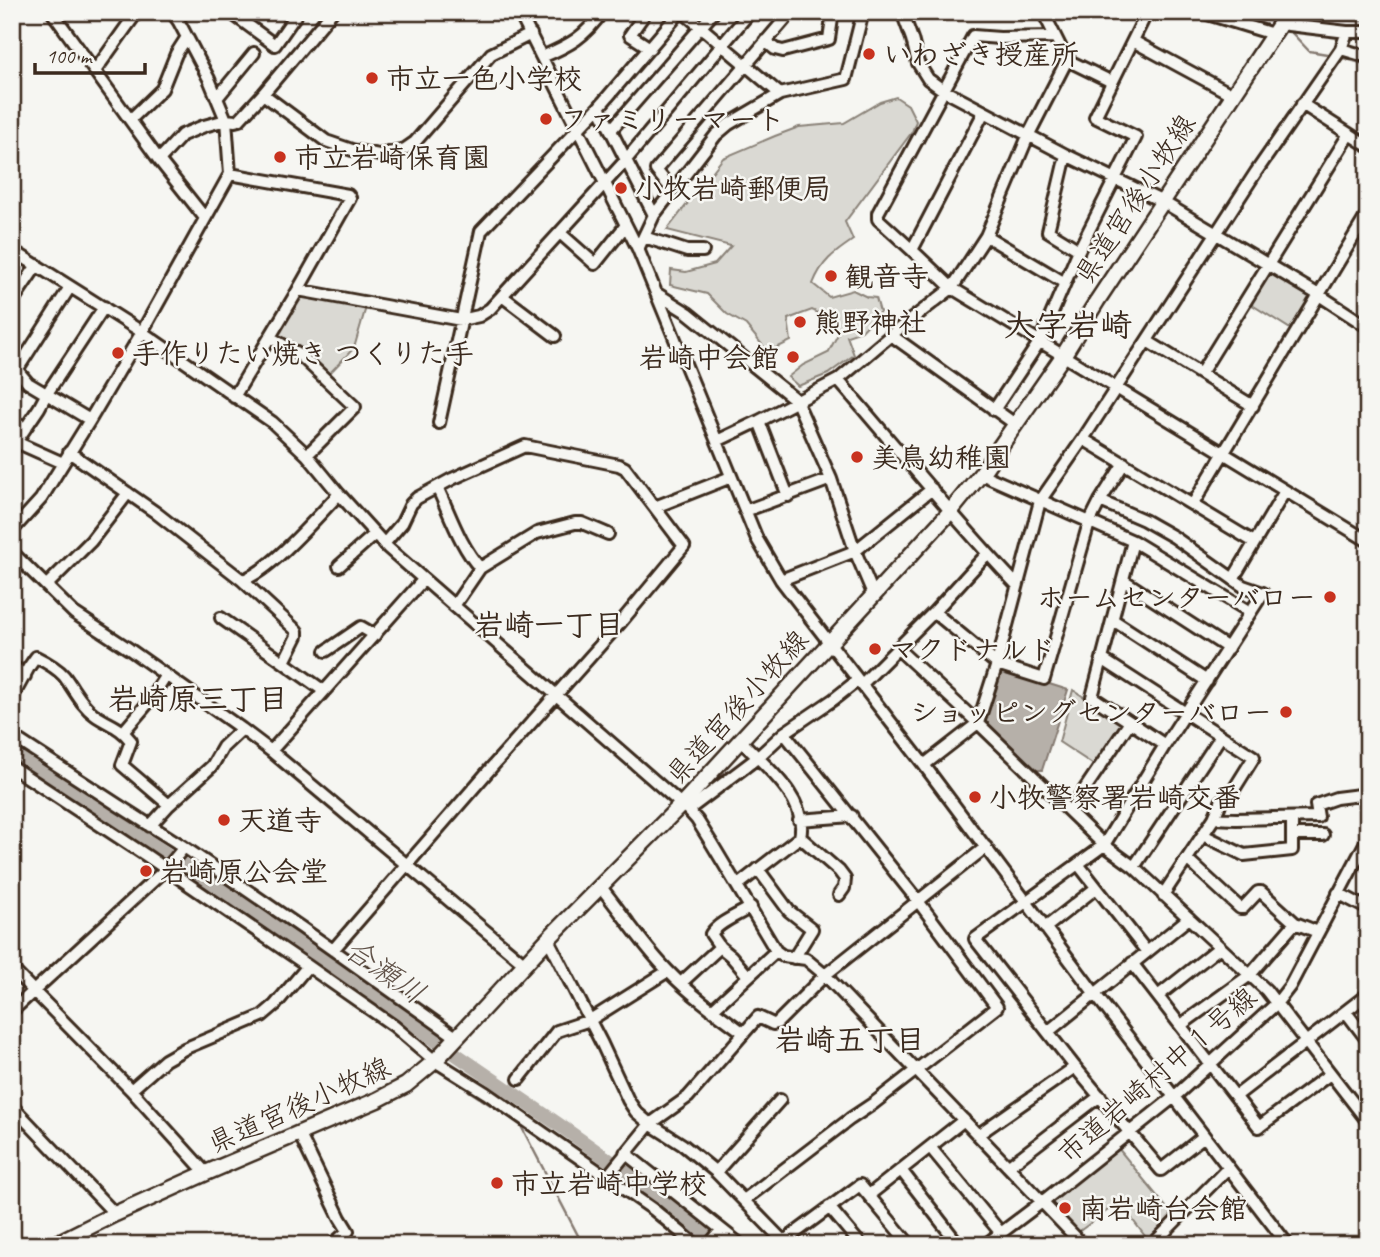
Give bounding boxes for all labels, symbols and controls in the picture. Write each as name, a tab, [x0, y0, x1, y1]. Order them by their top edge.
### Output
scale bar	[35, 32, 145, 76]
place label: いわざき授産所	[883, 37, 1079, 72]
text: 100 m	[46, 43, 93, 69]
marker: いわざき授産所	[861, 46, 877, 62]
place label: 市立一色小学校	[386, 61, 582, 96]
marker: 市立一色小学校	[364, 70, 380, 86]
place label: ファミリーマート	[560, 102, 785, 137]
street label: 県道宮後小牧線	[1067, 107, 1203, 291]
marker: ファミリーマート	[538, 111, 554, 127]
place label: 市立岩崎保育園	[294, 140, 490, 175]
marker: 市立岩崎保育園	[272, 149, 288, 165]
place label: 小牧岩崎郵便局	[635, 171, 831, 206]
marker: 小牧岩崎郵便局	[613, 180, 629, 196]
place label: 観音寺	[845, 259, 929, 294]
marker: 観音寺	[823, 268, 839, 284]
place label: 熊野神社	[814, 305, 926, 340]
district label: 大字岩崎	[1004, 305, 1132, 346]
marker: 熊野神社	[792, 314, 808, 330]
place label: 手作りたい焼き つくりた手	[132, 336, 474, 371]
place label: 岩崎中会館	[639, 340, 779, 375]
marker: 手作りたい焼き つくりた手	[110, 345, 126, 361]
marker: 岩崎中会館	[785, 349, 801, 365]
place label: 美鳥幼稚園	[871, 440, 1011, 475]
marker: 美鳥幼稚園	[849, 449, 865, 465]
place label: ホームセンターバロー	[1037, 580, 1316, 615]
marker: ホームセンターバロー	[1322, 589, 1338, 605]
district label: 岩崎一丁目	[474, 606, 624, 644]
street label: 県道宮後小牧線	[658, 622, 816, 792]
place label: マクドナルド	[889, 632, 1056, 667]
marker: マクドナルド	[867, 641, 883, 657]
district label: 岩崎原三丁目	[108, 680, 288, 718]
place label: ショッピングセンターバロー	[910, 695, 1272, 730]
marker: ショッピングセンターバロー	[1278, 704, 1294, 720]
place label: 小牧警察署岩崎交番	[989, 780, 1241, 815]
marker: 小牧警察署岩崎交番	[967, 789, 983, 805]
place label: 天道寺	[238, 803, 322, 838]
marker: 天道寺	[216, 812, 232, 828]
place label: 岩崎原公会堂	[160, 854, 328, 889]
marker: 岩崎原公会堂	[138, 863, 154, 879]
water label: 合瀬川	[337, 930, 433, 1012]
street label: 市道岩崎村中１号線	[1050, 979, 1264, 1171]
district label: 岩崎五丁目	[775, 1021, 925, 1059]
street label: 県道宮後小牧線	[202, 1049, 396, 1161]
place label: 市立岩崎中学校	[511, 1166, 707, 1201]
marker: 市立岩崎中学校	[489, 1175, 505, 1191]
place label: 南岩崎台会館	[1079, 1191, 1247, 1226]
marker: 南岩崎台会館	[1057, 1200, 1073, 1216]

